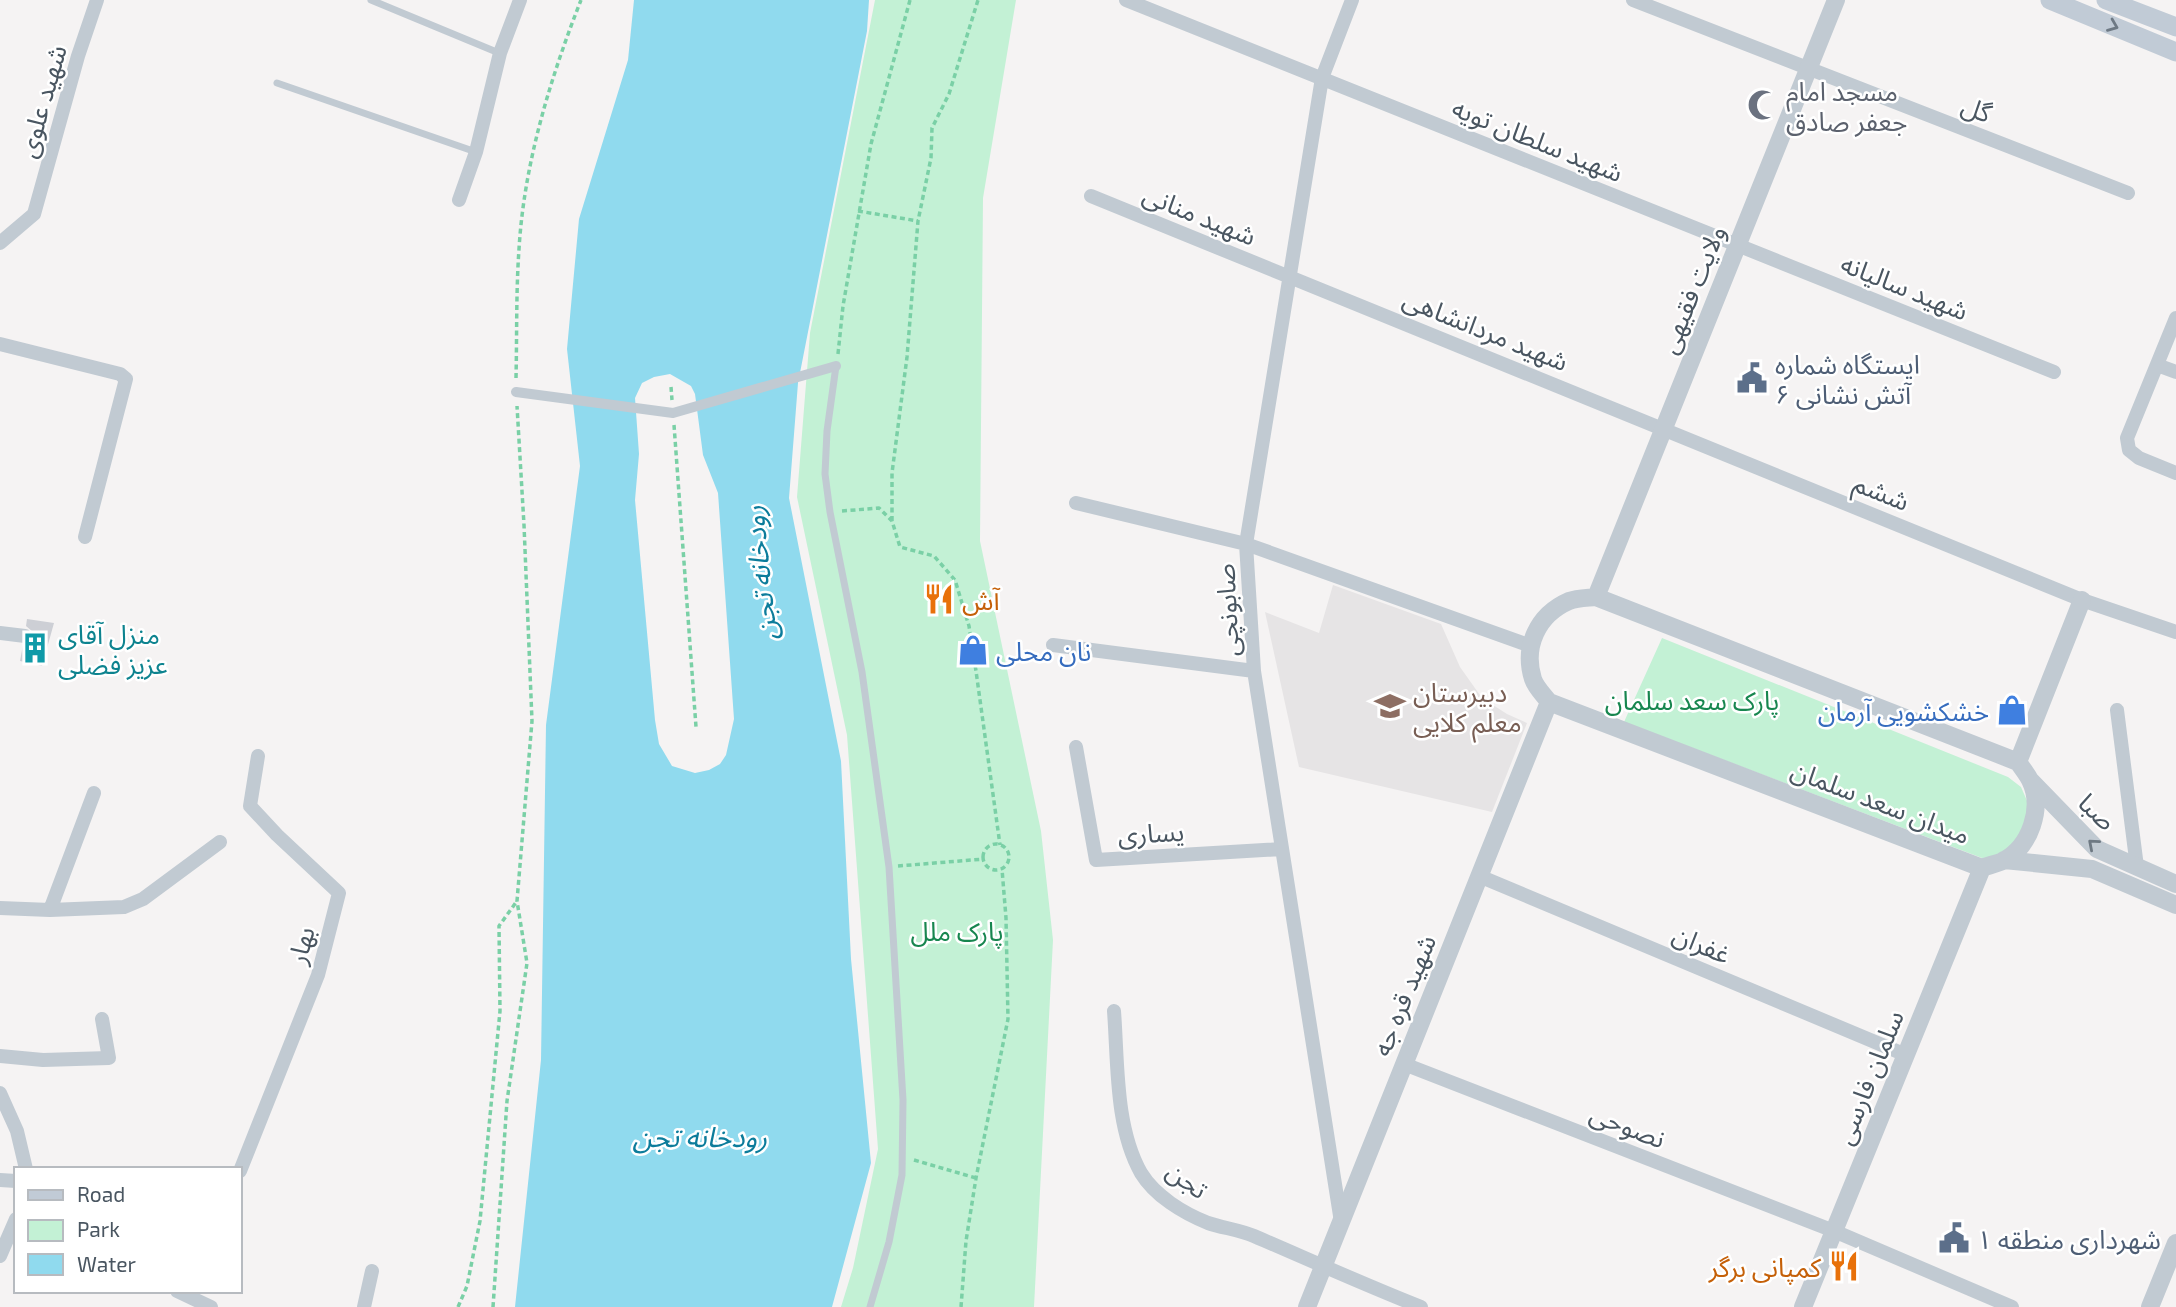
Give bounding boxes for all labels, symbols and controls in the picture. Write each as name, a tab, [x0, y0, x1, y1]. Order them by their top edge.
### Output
one-way arrow	[2106, 17, 2118, 31]
street label: شهید علوی	[10, 41, 73, 161]
place label: مسجد امام جعفر صادق	[1786, 75, 1907, 137]
mosque icon: مسجد امام جعفر صادق	[1746, 88, 1780, 122]
street label: گل	[1957, 88, 1997, 129]
street label: شهید سلطان تویه	[1448, 91, 1628, 188]
street label: شهید منانی	[1139, 177, 1261, 252]
street label: ولایت فقیهی	[1651, 220, 1732, 358]
street label: شهید سالیانه	[1836, 246, 1973, 326]
street label: شهید مردانشاهی	[1399, 282, 1573, 377]
place label: ایستگاه شماره ۶ آتش نشانی	[1775, 348, 1920, 410]
public building icon: ایستگاه شماره ۶ آتش نشانی	[1735, 361, 1769, 395]
street label: ششم	[1847, 466, 1914, 522]
water label: رودخانه تجن	[735, 504, 784, 642]
street label: صابونچی	[1208, 563, 1247, 657]
restaurant icon: آش	[922, 582, 956, 616]
place label: آش	[962, 584, 1001, 616]
place label: منزل آقای عزیز فضلی	[58, 618, 168, 680]
building icon: منزل آقای عزیز فضلی	[18, 631, 52, 665]
shop icon: نان محلی	[956, 633, 990, 667]
place label: نان محلی	[996, 635, 1091, 667]
place label: دبیرستان معلم کلایی	[1413, 676, 1522, 743]
park label: پارک سعد سلمان	[1605, 684, 1779, 718]
school or university icon: دبیرستان معلم کلایی	[1373, 689, 1407, 723]
shop icon: خشکشویی آرمان	[1995, 693, 2029, 727]
place label: خشکشویی آرمان	[1818, 695, 1989, 727]
street label: میدان سعد سلمان	[1787, 753, 1975, 850]
street label: صبا	[2073, 786, 2123, 836]
street label: یساری	[1117, 815, 1185, 850]
one-way arrow	[2088, 840, 2101, 852]
park label: پارک ملل	[911, 915, 1003, 949]
street label: غفران	[1668, 917, 1735, 970]
street label: بهار	[280, 923, 321, 968]
street label: شهید قره جه	[1365, 930, 1442, 1061]
street label: سلمان فارسی	[1827, 1005, 1910, 1149]
street label: نصوحی	[1585, 1096, 1670, 1154]
water label: رودخانه تجن	[633, 1119, 767, 1154]
street label: تجن	[1161, 1154, 1215, 1205]
legend	[14, 1167, 242, 1293]
text: Road	[77, 1181, 125, 1206]
text: Park	[77, 1216, 120, 1241]
public building icon: شهرداری منطقه ۱	[1937, 1221, 1971, 1255]
place label: شهرداری منطقه ۱	[1977, 1223, 2161, 1255]
restaurant icon: کمپانی برگر	[1827, 1249, 1861, 1283]
text: Water	[77, 1251, 136, 1276]
place label: کمپانی برگر	[1708, 1251, 1821, 1285]

